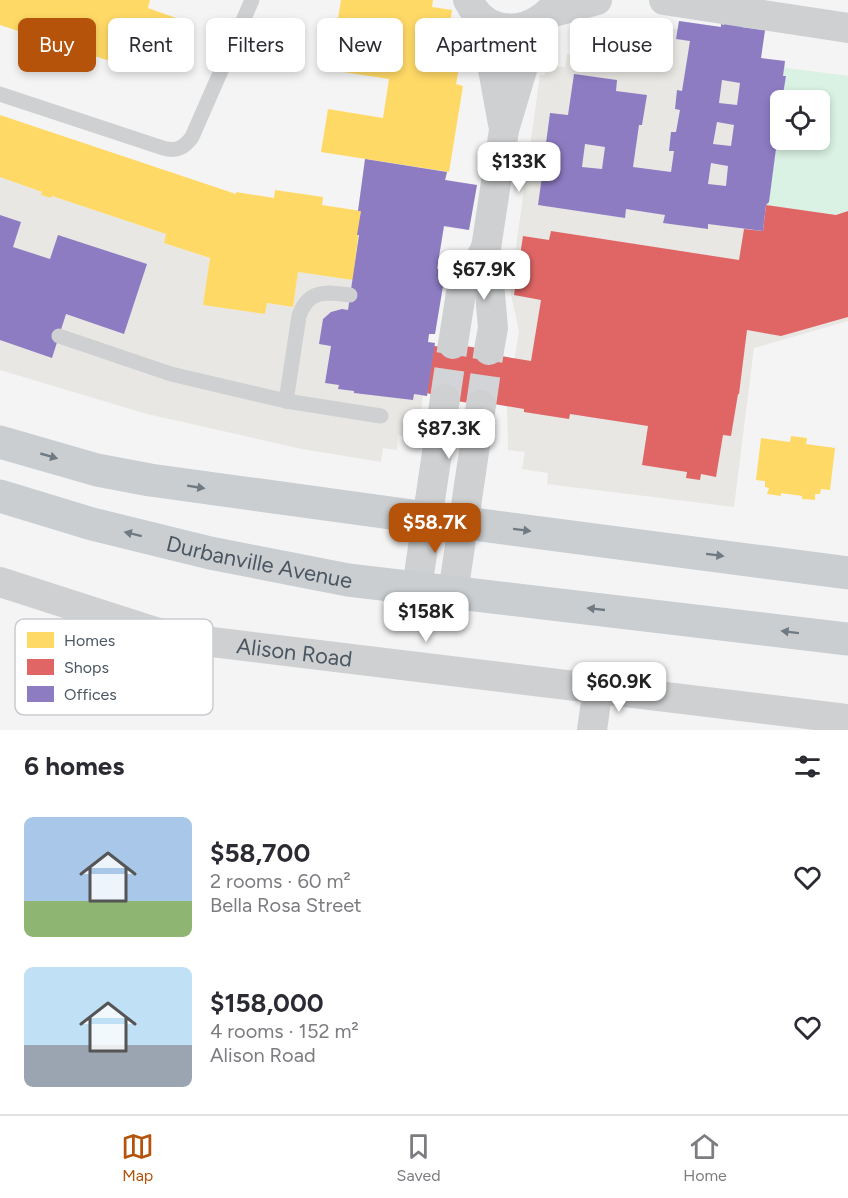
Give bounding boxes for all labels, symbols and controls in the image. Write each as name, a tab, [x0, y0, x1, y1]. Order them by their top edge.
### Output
chip: Buy	[18, 18, 96, 72]
chip: Rent	[108, 18, 194, 72]
chip: Filters	[206, 18, 305, 72]
chip: New	[317, 18, 403, 72]
chip: Apartment	[415, 18, 558, 72]
chip: House	[570, 18, 673, 72]
map controls	[770, 90, 830, 150]
button: locate	[770, 90, 830, 150]
pin: $133K	[477, 142, 561, 193]
text: $133K	[491, 149, 547, 173]
pin: $67.9K	[435, 250, 533, 301]
text: $67.9K	[452, 257, 516, 281]
pin: $87.3K	[400, 409, 498, 460]
text: $87.3K	[417, 416, 481, 440]
one-way arrow	[40, 452, 58, 461]
one-way arrow	[187, 482, 206, 491]
pin: $58.7K	[386, 503, 484, 554]
text: $58.7K	[403, 510, 467, 534]
one-way arrow	[512, 526, 531, 535]
one-way arrow	[123, 529, 142, 539]
street label: Durbanville Avenue	[164, 530, 355, 595]
one-way arrow	[706, 551, 725, 560]
pin: $158K	[384, 592, 468, 643]
text: $158K	[398, 599, 454, 623]
one-way arrow	[587, 604, 606, 614]
legend	[15, 619, 213, 715]
one-way arrow	[780, 627, 799, 637]
text: Homes	[64, 631, 115, 650]
street label: Alison Road	[235, 632, 354, 673]
text: Shops	[64, 658, 109, 677]
pin: $60.9K	[570, 662, 668, 713]
text: $60.9K	[586, 669, 652, 693]
text: Offices	[64, 685, 117, 704]
text: 6 homes	[24, 750, 124, 782]
icon: filters	[791, 750, 824, 783]
text: $58,700	[210, 837, 310, 869]
icon: home	[72, 841, 144, 913]
icon: heart	[791, 861, 824, 894]
text: 2 rooms · 60 m²	[210, 869, 351, 893]
text: Bella Rosa Street	[210, 893, 362, 917]
text: $158,000	[210, 987, 324, 1019]
icon: home	[72, 991, 144, 1063]
icon: heart	[791, 1011, 824, 1044]
text: 4 rooms · 152 m²	[210, 1019, 359, 1043]
text: Alison Road	[210, 1043, 316, 1067]
tab: Map	[121, 1130, 154, 1185]
tab: Saved	[397, 1130, 441, 1185]
tab: Home	[683, 1130, 727, 1185]

